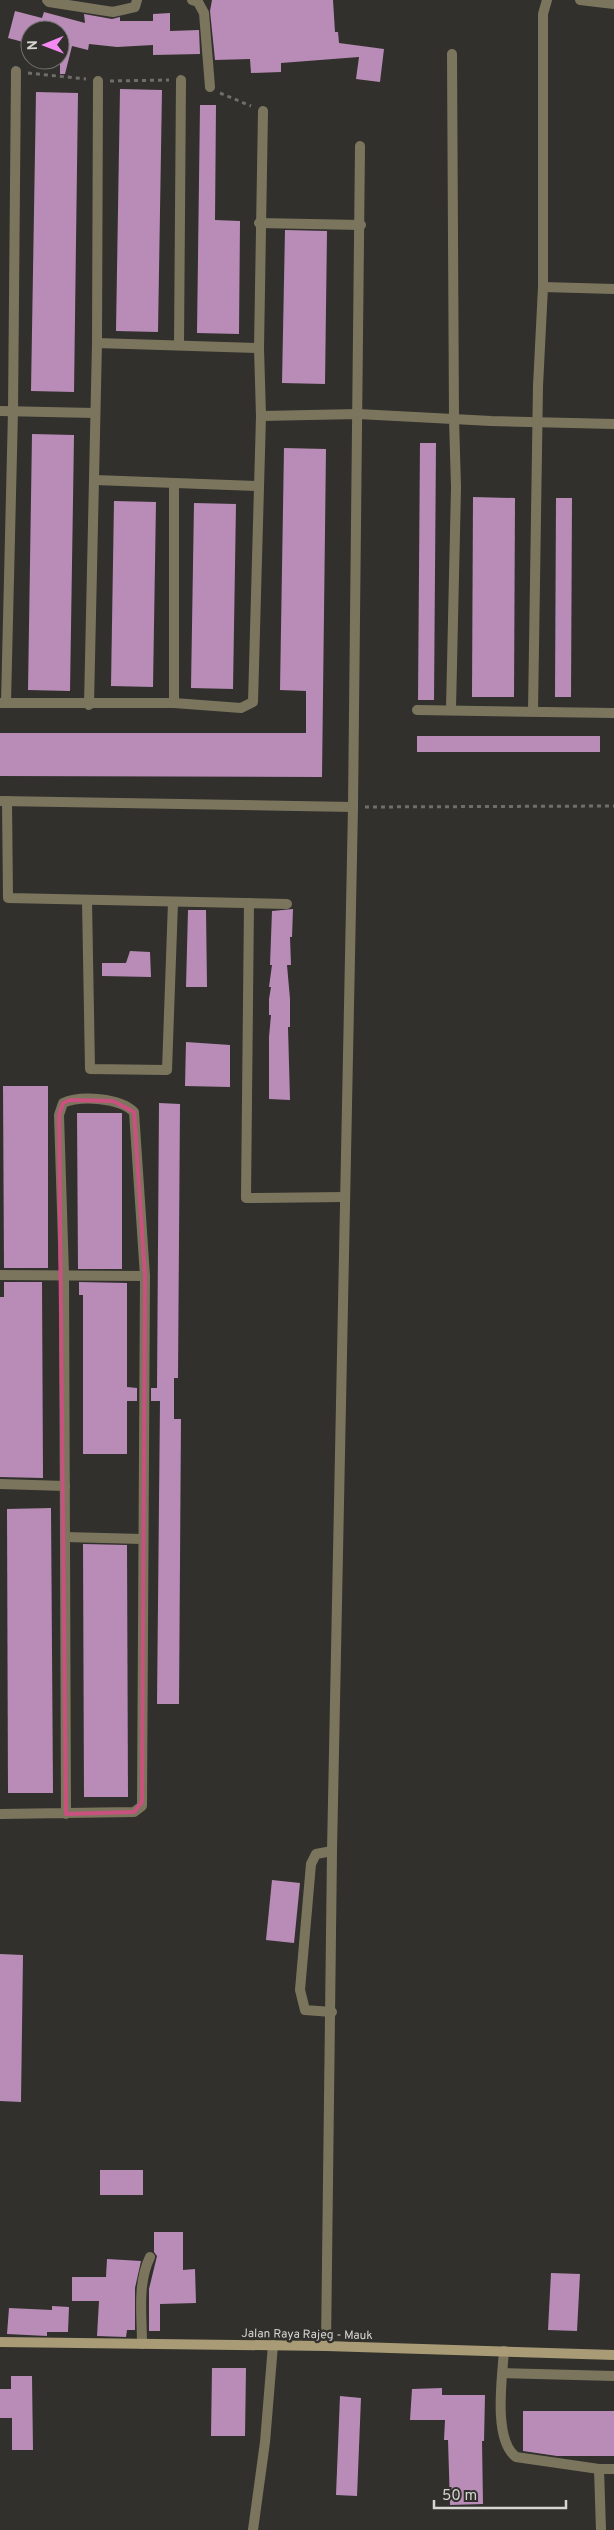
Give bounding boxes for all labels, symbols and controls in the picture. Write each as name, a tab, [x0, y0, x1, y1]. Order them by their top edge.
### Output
north arrow	[20, 20, 70, 70]
text: N	[25, 40, 42, 50]
street label: Jalan Raya Rajeg - Mauk	[241, 2326, 373, 2344]
scale bar	[434, 2478, 566, 2510]
text: 50 m	[442, 2487, 477, 2506]

